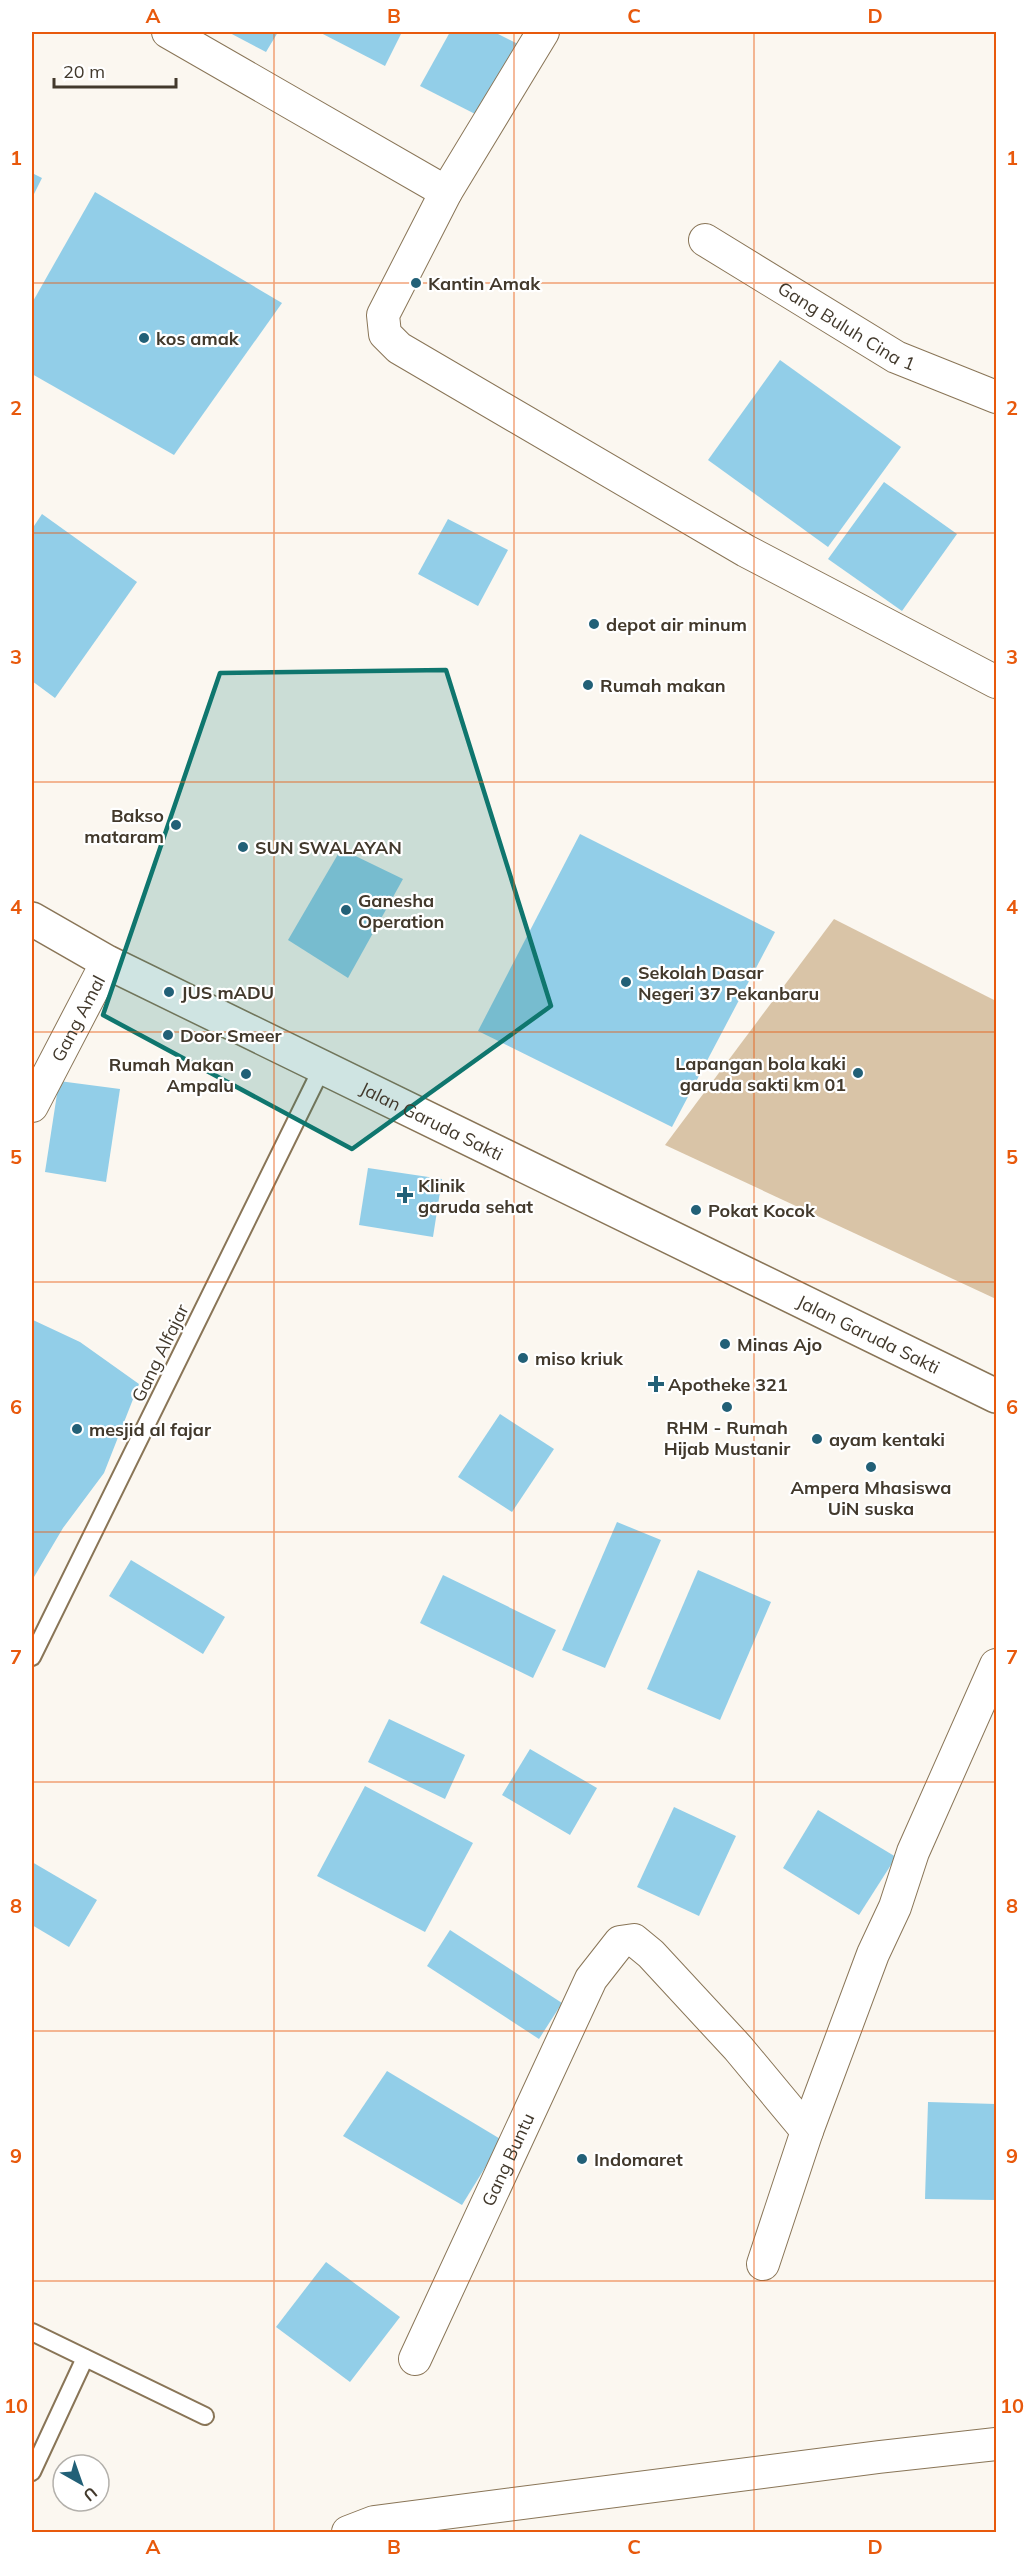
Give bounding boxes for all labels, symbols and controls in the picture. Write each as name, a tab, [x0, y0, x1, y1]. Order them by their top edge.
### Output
text: A	[146, 3, 161, 28]
text: B	[387, 3, 401, 28]
text: C	[627, 3, 641, 28]
text: D	[867, 3, 883, 28]
scale bar	[54, 51, 176, 89]
text: 20 m	[63, 60, 105, 83]
text: 1	[10, 145, 22, 170]
text: 1	[1006, 145, 1018, 170]
place label: Kantin Amak	[428, 272, 541, 295]
marker: Kantin Amak	[409, 276, 423, 290]
street label: Gang Buluh Cina 1	[774, 276, 919, 375]
place label: kos amak	[156, 327, 240, 350]
marker: kos amak	[137, 331, 151, 345]
text: 2	[10, 395, 22, 420]
text: 2	[1006, 395, 1018, 420]
place label: depot air minum	[606, 613, 747, 636]
marker: depot air minum	[587, 617, 601, 631]
text: 3	[10, 644, 22, 669]
text: 3	[1006, 644, 1018, 669]
place label: Rumah makan	[600, 674, 726, 697]
marker: Rumah makan	[581, 678, 595, 692]
place label: Bakso mataram	[84, 804, 164, 848]
marker: Bakso mataram	[169, 818, 183, 832]
place label: SUN SWALAYAN	[255, 836, 402, 859]
marker: SUN SWALAYAN	[236, 840, 250, 854]
place label: Ganesha Operation	[358, 889, 444, 933]
text: 4	[10, 894, 22, 919]
text: 4	[1006, 894, 1018, 919]
marker: Ganesha Operation	[339, 903, 353, 917]
place label: Sekolah Dasar Negeri 37 Pekanbaru	[638, 961, 819, 1005]
street label: Gang Amal	[46, 971, 110, 1065]
marker: Sekolah Dasar Negeri 37 Pekanbaru	[619, 975, 633, 989]
place label: JUS mADU	[181, 981, 274, 1004]
marker: JUS mADU	[162, 985, 176, 999]
place label: Door Smeer	[180, 1024, 283, 1047]
marker: Door Smeer	[161, 1028, 175, 1042]
place label: Lapangan bola kaki garuda sakti km 01	[675, 1052, 846, 1096]
place label: Rumah Makan Ampalu	[109, 1053, 234, 1097]
marker: Lapangan bola kaki garuda sakti km 01	[851, 1066, 865, 1080]
marker: Rumah Makan Ampalu	[239, 1067, 253, 1081]
street label: Jalan Garuda Sakti	[357, 1076, 507, 1165]
text: 5	[10, 1144, 22, 1169]
text: 5	[1006, 1144, 1018, 1169]
place label: Klinik garuda sehat	[418, 1174, 533, 1218]
marker: Klinik garuda sehat	[396, 1186, 414, 1204]
place label: Pokat Kocok	[708, 1199, 816, 1222]
marker: Pokat Kocok	[689, 1203, 703, 1217]
street label: Jalan Garuda Sakti	[793, 1289, 944, 1378]
street label: Gang Alfajar	[126, 1300, 194, 1406]
place label: Minas Ajo	[737, 1333, 822, 1356]
marker: Minas Ajo	[718, 1337, 732, 1351]
place label: miso kriuk	[535, 1347, 624, 1370]
marker: miso kriuk	[516, 1351, 530, 1365]
place label: Apotheke 321	[668, 1373, 788, 1396]
marker: Apotheke 321	[649, 1377, 663, 1391]
text: 6	[10, 1394, 22, 1419]
text: 6	[1006, 1394, 1018, 1419]
marker: RHM - Rumah Hijab Mustanir	[720, 1400, 734, 1414]
place label: RHM - Rumah Hijab Mustanir	[664, 1416, 791, 1460]
place label: mesjid al fajar	[89, 1418, 212, 1441]
marker: mesjid al fajar	[70, 1422, 84, 1436]
place label: ayam kentaki	[829, 1428, 945, 1451]
marker: ayam kentaki	[810, 1432, 824, 1446]
marker: Ampera Mhasiswa UiN suska	[864, 1460, 878, 1474]
place label: Ampera Mhasiswa UiN suska	[791, 1476, 951, 1520]
text: 7	[10, 1644, 22, 1669]
text: 7	[1006, 1644, 1018, 1669]
text: 8	[10, 1893, 22, 1918]
text: 8	[1006, 1893, 1018, 1918]
street label: Gang Buntu	[476, 2109, 539, 2210]
text: 9	[10, 2143, 22, 2168]
text: 9	[1006, 2143, 1018, 2168]
place label: Indomaret	[594, 2148, 683, 2171]
marker: Indomaret	[575, 2152, 589, 2166]
text: 10	[4, 2393, 28, 2418]
text: 10	[1000, 2393, 1024, 2418]
north arrow	[51, 2453, 111, 2513]
text: U	[80, 2483, 102, 2506]
text: A	[146, 2534, 161, 2559]
text: B	[387, 2534, 401, 2559]
text: C	[627, 2534, 641, 2559]
text: D	[867, 2534, 883, 2559]

